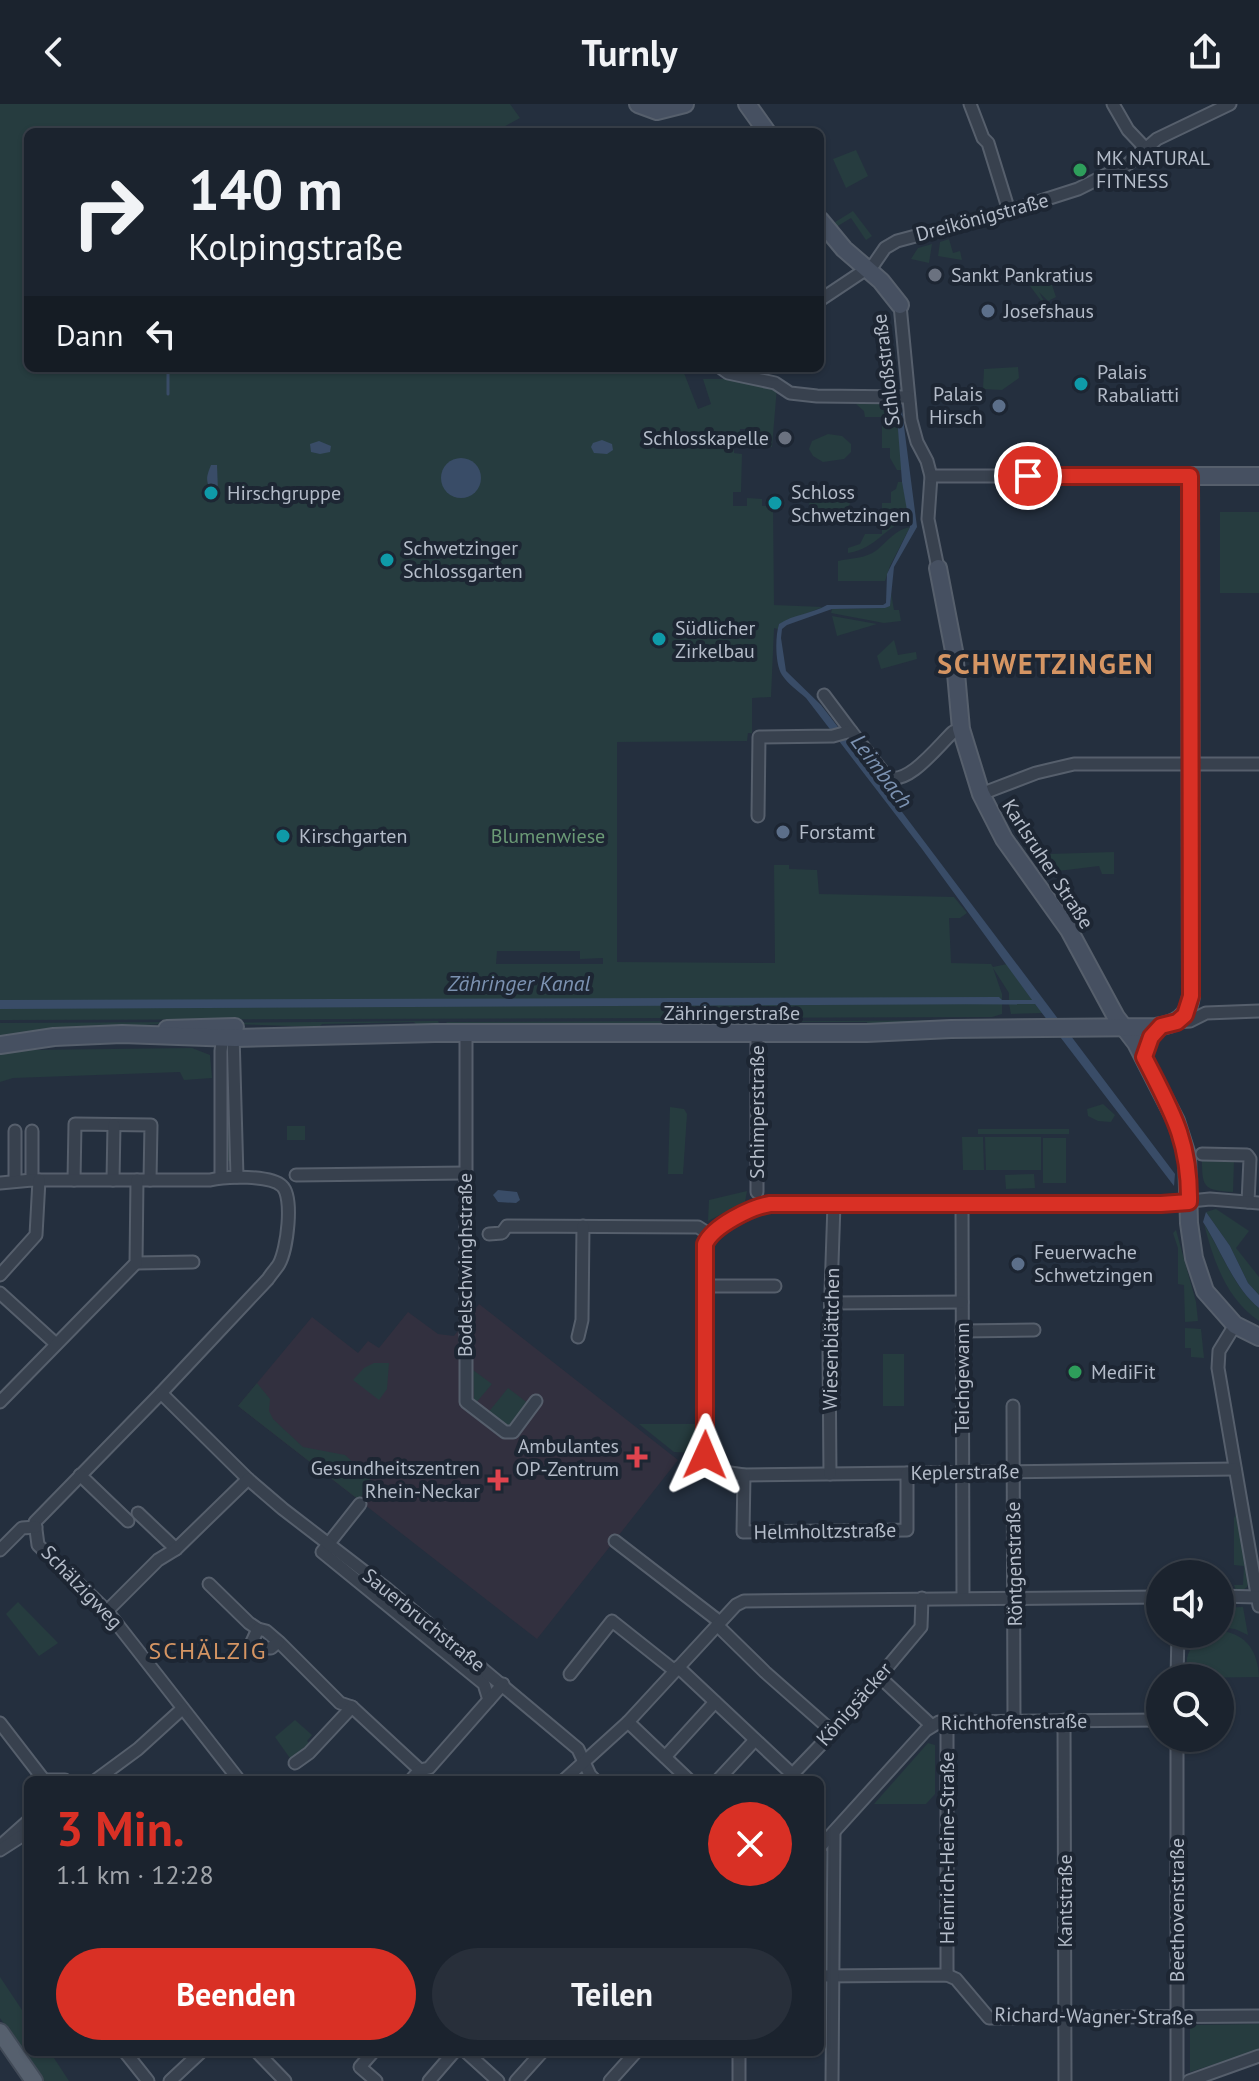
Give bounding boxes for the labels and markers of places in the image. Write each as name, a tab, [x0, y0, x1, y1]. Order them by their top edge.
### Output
place label: MK NATURAL FITNESS	[1096, 145, 1210, 194]
marker: MK NATURAL FITNESS	[1071, 161, 1089, 179]
place label: Sankt Pankratius	[951, 262, 1093, 288]
marker: Sankt Pankratius	[926, 266, 944, 284]
place label: Josefshaus	[1003, 298, 1094, 324]
marker: Josefshaus	[979, 302, 997, 320]
place label: Palais Rabaliatti	[1097, 359, 1179, 408]
marker: Palais Rabaliatti	[1072, 375, 1090, 393]
place label: Palais Hirsch	[929, 381, 983, 430]
marker: Palais Hirsch	[990, 397, 1008, 415]
place label: Schlosskapelle	[643, 425, 769, 451]
marker: Schlosskapelle	[776, 429, 794, 447]
pin	[994, 442, 1062, 510]
place label: Schloss Schwetzingen	[791, 479, 910, 528]
place label: Hirschgruppe	[227, 480, 341, 506]
marker: Hirschgruppe	[202, 484, 220, 502]
marker: Schloss Schwetzingen	[766, 494, 784, 512]
place label: Schwetzinger Schlossgarten	[403, 535, 523, 584]
marker: Schwetzinger Schlossgarten	[378, 551, 396, 569]
place label: Südlicher Zirkelbau	[675, 615, 755, 664]
marker: Südlicher Zirkelbau	[650, 630, 668, 648]
place label: Forstamt	[799, 819, 875, 845]
place label: Kirschgarten	[299, 823, 407, 849]
marker: Forstamt	[774, 823, 792, 841]
marker: Kirschgarten	[274, 827, 292, 845]
place label: Feuerwache Schwetzingen	[1034, 1239, 1153, 1288]
marker: Feuerwache Schwetzingen	[1009, 1255, 1027, 1273]
place label: MediFit	[1091, 1359, 1156, 1385]
marker: MediFit	[1066, 1363, 1084, 1381]
place label: Ambulantes OP-Zentrum	[516, 1433, 619, 1482]
marker: Ambulantes OP-Zentrum	[626, 1446, 648, 1468]
place label: Gesundheitszentren Rhein-Neckar	[311, 1455, 480, 1504]
marker: Gesundheitszentren Rhein-Neckar	[487, 1469, 509, 1491]

